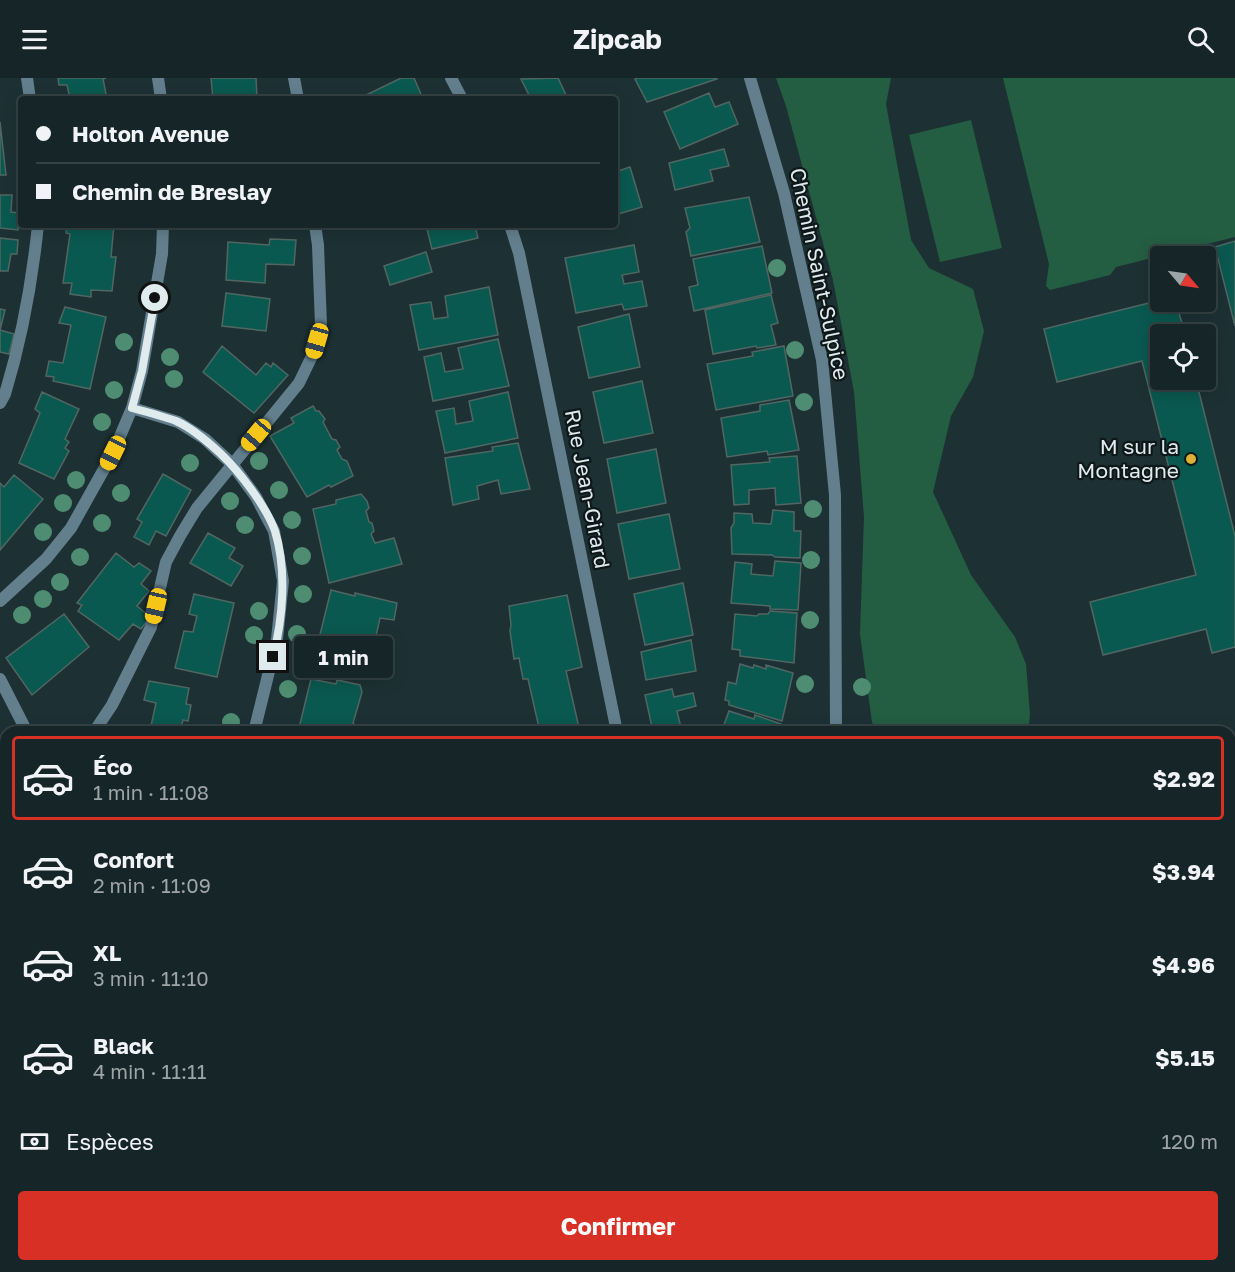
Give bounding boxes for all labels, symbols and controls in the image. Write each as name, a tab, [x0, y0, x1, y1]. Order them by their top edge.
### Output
icon: menu	[18, 23, 51, 56]
text: Zipcab	[573, 23, 662, 55]
icon: search	[1184, 23, 1217, 56]
text: Holton Avenue	[72, 120, 229, 147]
street label: Chemin Saint-Sulpice	[785, 165, 855, 382]
text: Chemin de Breslay	[72, 178, 272, 205]
north arrow	[1150, 246, 1216, 312]
map controls	[1150, 246, 1216, 390]
route start	[141, 284, 168, 311]
car	[303, 321, 331, 361]
button: locate	[1150, 324, 1216, 390]
street label: Rue Jean-Girard	[560, 407, 616, 571]
car	[238, 415, 274, 455]
car	[97, 433, 129, 473]
place label: M sur la Montagne	[1077, 433, 1179, 483]
marker: M sur la Montagne	[1184, 452, 1198, 466]
car	[143, 586, 169, 626]
callout: 1 min	[294, 636, 393, 678]
route end	[259, 643, 286, 670]
text: 1 min	[318, 645, 369, 669]
icon: car	[21, 751, 75, 805]
text: Éco	[93, 753, 132, 780]
text: $2.92	[1152, 765, 1215, 792]
text: 1 min · 11:08	[93, 780, 209, 804]
icon: car	[21, 844, 75, 898]
text: Confort	[93, 846, 174, 873]
text: $3.94	[1152, 858, 1215, 885]
text: 2 min · 11:09	[93, 873, 211, 897]
icon: car	[21, 937, 75, 991]
text: XL	[93, 939, 121, 966]
text: $4.96	[1152, 951, 1215, 978]
text: 3 min · 11:10	[93, 966, 209, 990]
icon: car	[21, 1030, 75, 1084]
text: Black	[93, 1032, 154, 1059]
text: $5.15	[1155, 1044, 1215, 1071]
text: 4 min · 11:11	[93, 1059, 206, 1083]
icon: cash	[18, 1125, 51, 1158]
text: Espèces	[66, 1128, 154, 1155]
text: 120 m	[1162, 1129, 1218, 1153]
button: Confirmer	[18, 1191, 1218, 1260]

